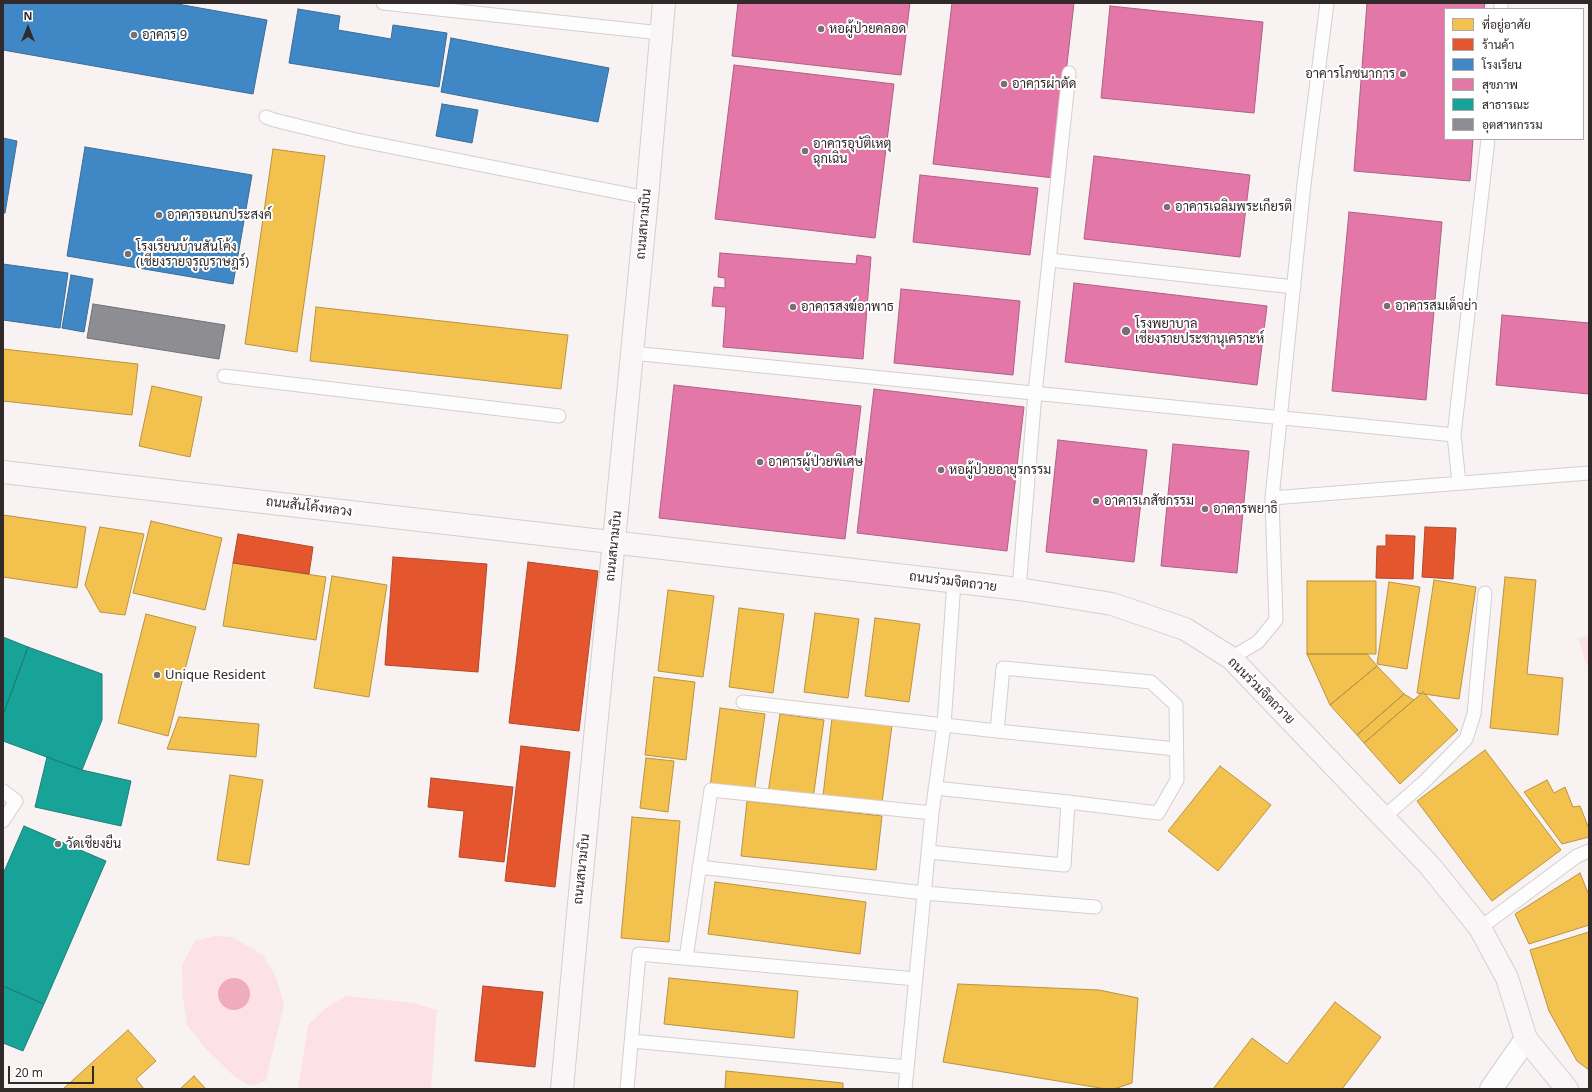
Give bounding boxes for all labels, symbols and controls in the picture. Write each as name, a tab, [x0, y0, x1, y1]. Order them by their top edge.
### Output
north arrow	[8, 8, 48, 48]
text: N	[24, 8, 32, 23]
legend	[1444, 8, 1584, 140]
text: ที่อยู่อาศัย	[1482, 16, 1531, 33]
place label: หอผู้ป่วยคลอด	[829, 21, 906, 37]
marker: หอผู้ป่วยคลอด	[816, 24, 826, 34]
place label: อาคาร 9	[142, 27, 187, 43]
marker: อาคาร 9	[129, 30, 139, 40]
text: ร้านค้า	[1482, 36, 1514, 53]
text: โรงเรียน	[1482, 56, 1522, 73]
place label: อาคารโภชนาการ	[1305, 66, 1395, 82]
marker: อาคารโภชนาการ	[1398, 69, 1408, 79]
place label: อาคารผ่าตัด	[1012, 76, 1076, 92]
text: สุขภาพ	[1482, 76, 1518, 93]
marker: อาคารผ่าตัด	[999, 79, 1009, 89]
text: สาธารณะ	[1482, 96, 1529, 113]
text: อุตสาหกรรม	[1482, 116, 1543, 133]
place label: อาคารอุบัติเหตุ ฉุกเฉิน	[813, 136, 891, 167]
marker: อาคารอุบัติเหตุ ฉุกเฉิน	[800, 146, 810, 156]
street label: ถนนสนามบิน	[633, 188, 655, 260]
place label: อาคารเฉลิมพระเกียรติ	[1175, 199, 1292, 215]
marker: อาคารเฉลิมพระเกียรติ	[1162, 202, 1172, 212]
place label: อาคารอเนกประสงค์	[167, 207, 272, 223]
marker: อาคารอเนกประสงค์	[154, 210, 164, 220]
place label: โรงเรียนบ้านสันโค้ง (เชียงรายจรูญราษฎร์)	[136, 239, 249, 270]
marker: โรงเรียนบ้านสันโค้ง (เชียงรายจรูญราษฎร์)	[123, 249, 133, 259]
place label: อาคารสมเด็จย่า	[1395, 298, 1478, 314]
place label: อาคารสงฆ์อาพาธ	[801, 299, 894, 315]
marker: อาคารสมเด็จย่า	[1382, 301, 1392, 311]
marker: อาคารสงฆ์อาพาธ	[788, 302, 798, 312]
place label: โรงพยาบาล เชียงรายประชานุเคราะห์	[1135, 316, 1264, 347]
marker: โรงพยาบาล เชียงรายประชานุเคราะห์	[1120, 325, 1132, 337]
place label: อาคารผู้ป่วยพิเศษ	[768, 454, 863, 470]
marker: อาคารผู้ป่วยพิเศษ	[755, 457, 765, 467]
place label: หอผู้ป่วยอายุรกรรม	[949, 462, 1051, 478]
marker: หอผู้ป่วยอายุรกรรม	[936, 465, 946, 475]
place label: อาคารเภสัชกรรม	[1104, 493, 1194, 509]
street label: ถนนสันโค้งหลวง	[265, 494, 353, 520]
marker: อาคารเภสัชกรรม	[1091, 496, 1101, 506]
place label: อาคารพยาธิ	[1213, 501, 1278, 517]
marker: อาคารพยาธิ	[1200, 504, 1210, 514]
street label: ถนนสนามบิน	[603, 510, 625, 582]
street label: ถนนร่วมจิตถวาย	[908, 569, 998, 595]
street label: ถนนร่วมจิตถวาย	[1224, 654, 1298, 728]
place label: Unique Resident	[165, 667, 266, 683]
marker: Unique Resident	[152, 670, 162, 680]
street label: ถนนสนามบิน	[571, 833, 593, 905]
place label: วัดเชียงยืน	[66, 836, 121, 852]
marker: วัดเชียงยืน	[53, 839, 63, 849]
scale bar	[10, 1058, 96, 1084]
text: 20 m	[15, 1064, 43, 1081]

